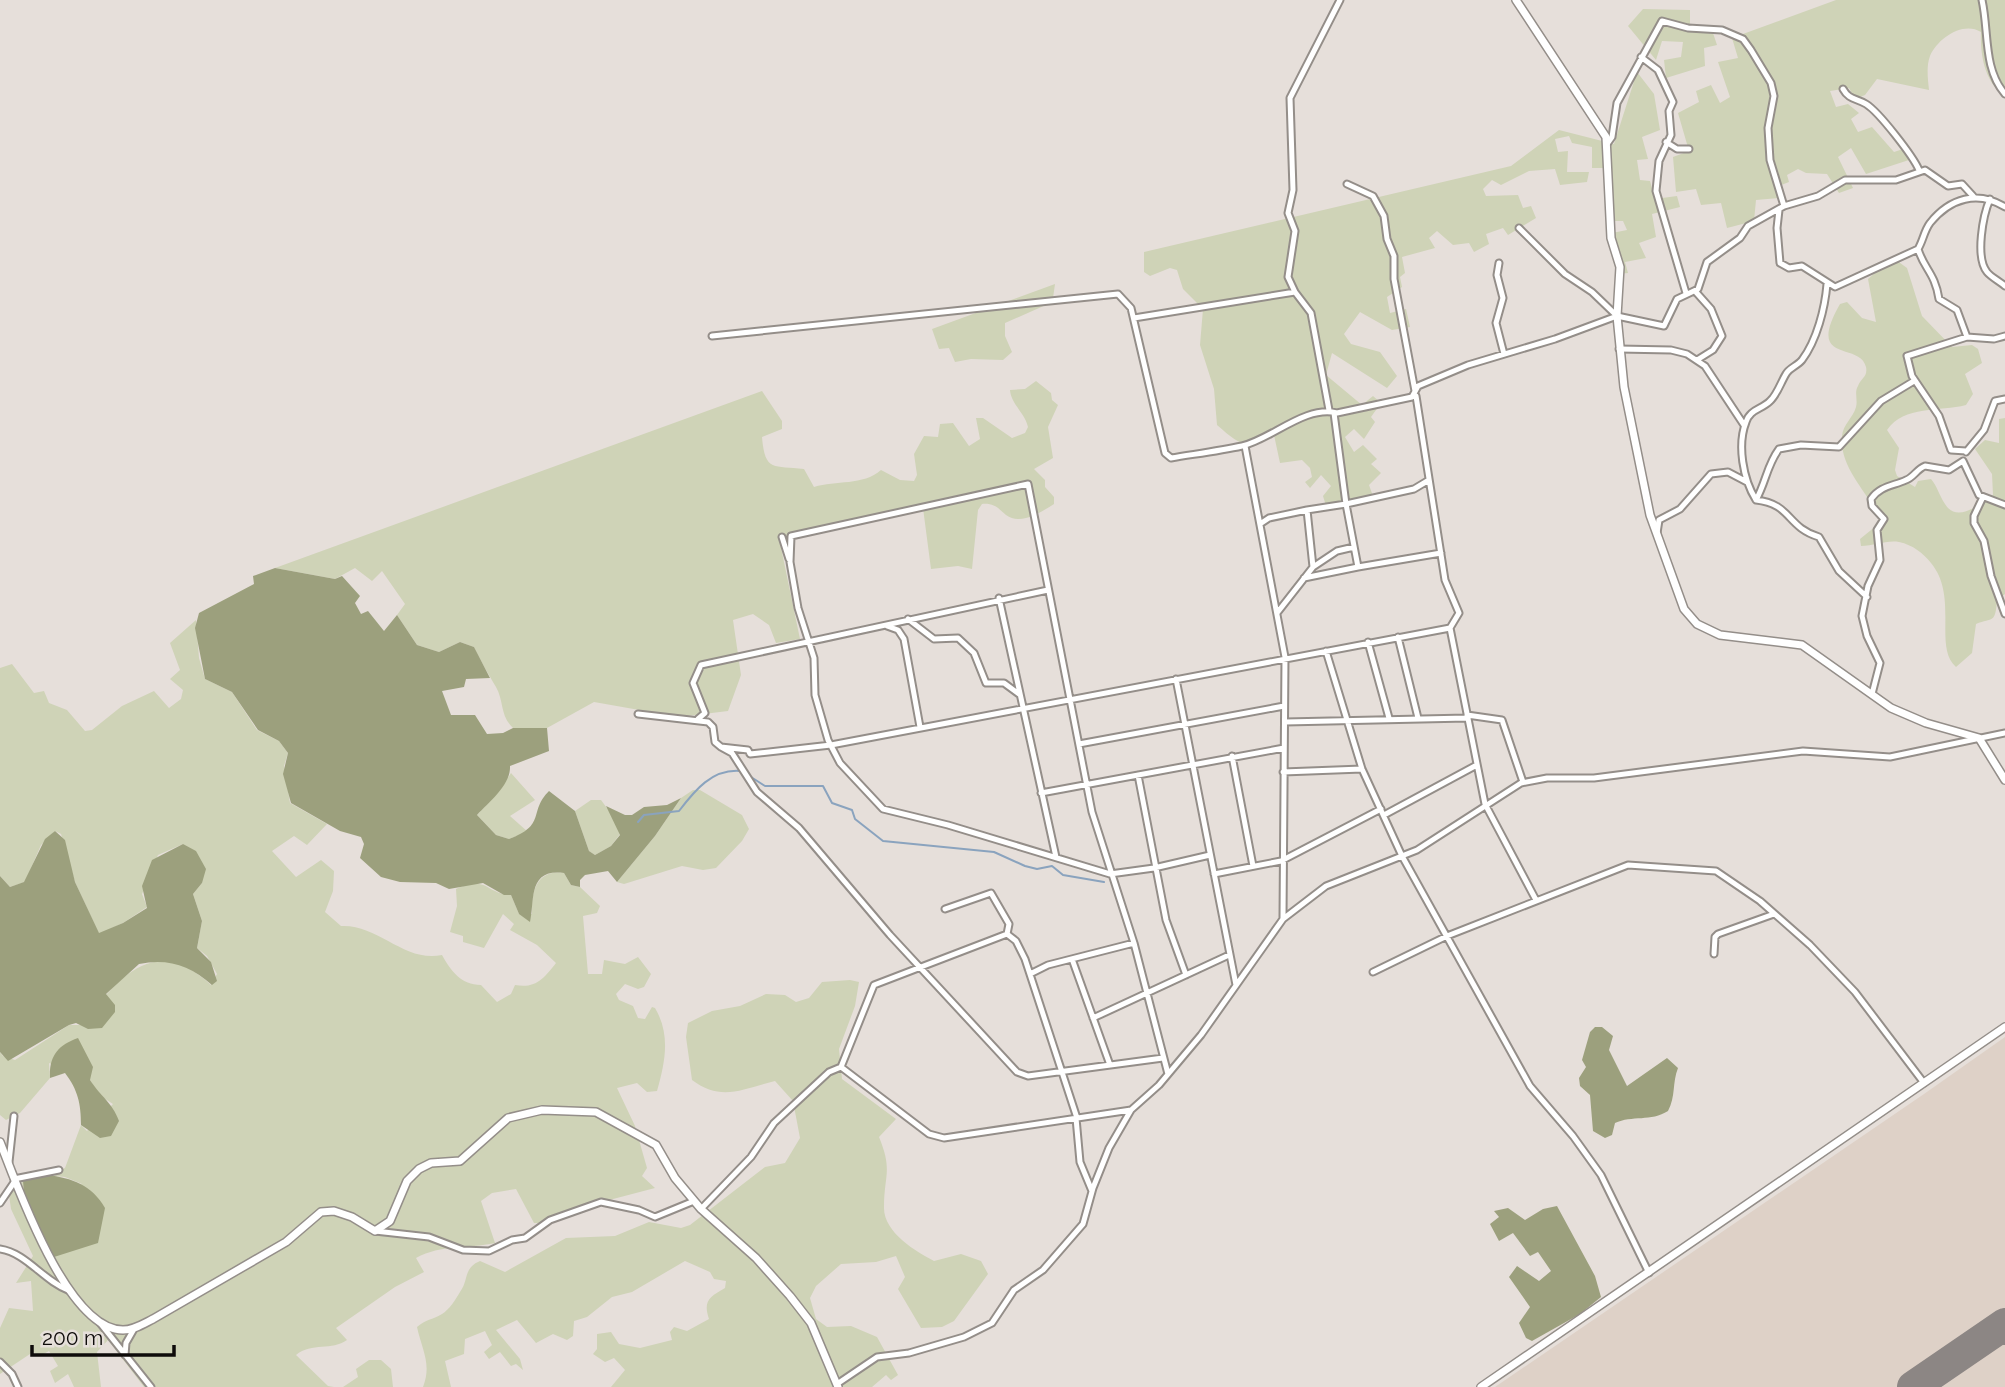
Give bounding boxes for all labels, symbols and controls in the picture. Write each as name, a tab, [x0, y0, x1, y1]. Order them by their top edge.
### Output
scale bar	[32, 1314, 173, 1358]
text: 200 m	[42, 1325, 103, 1350]

